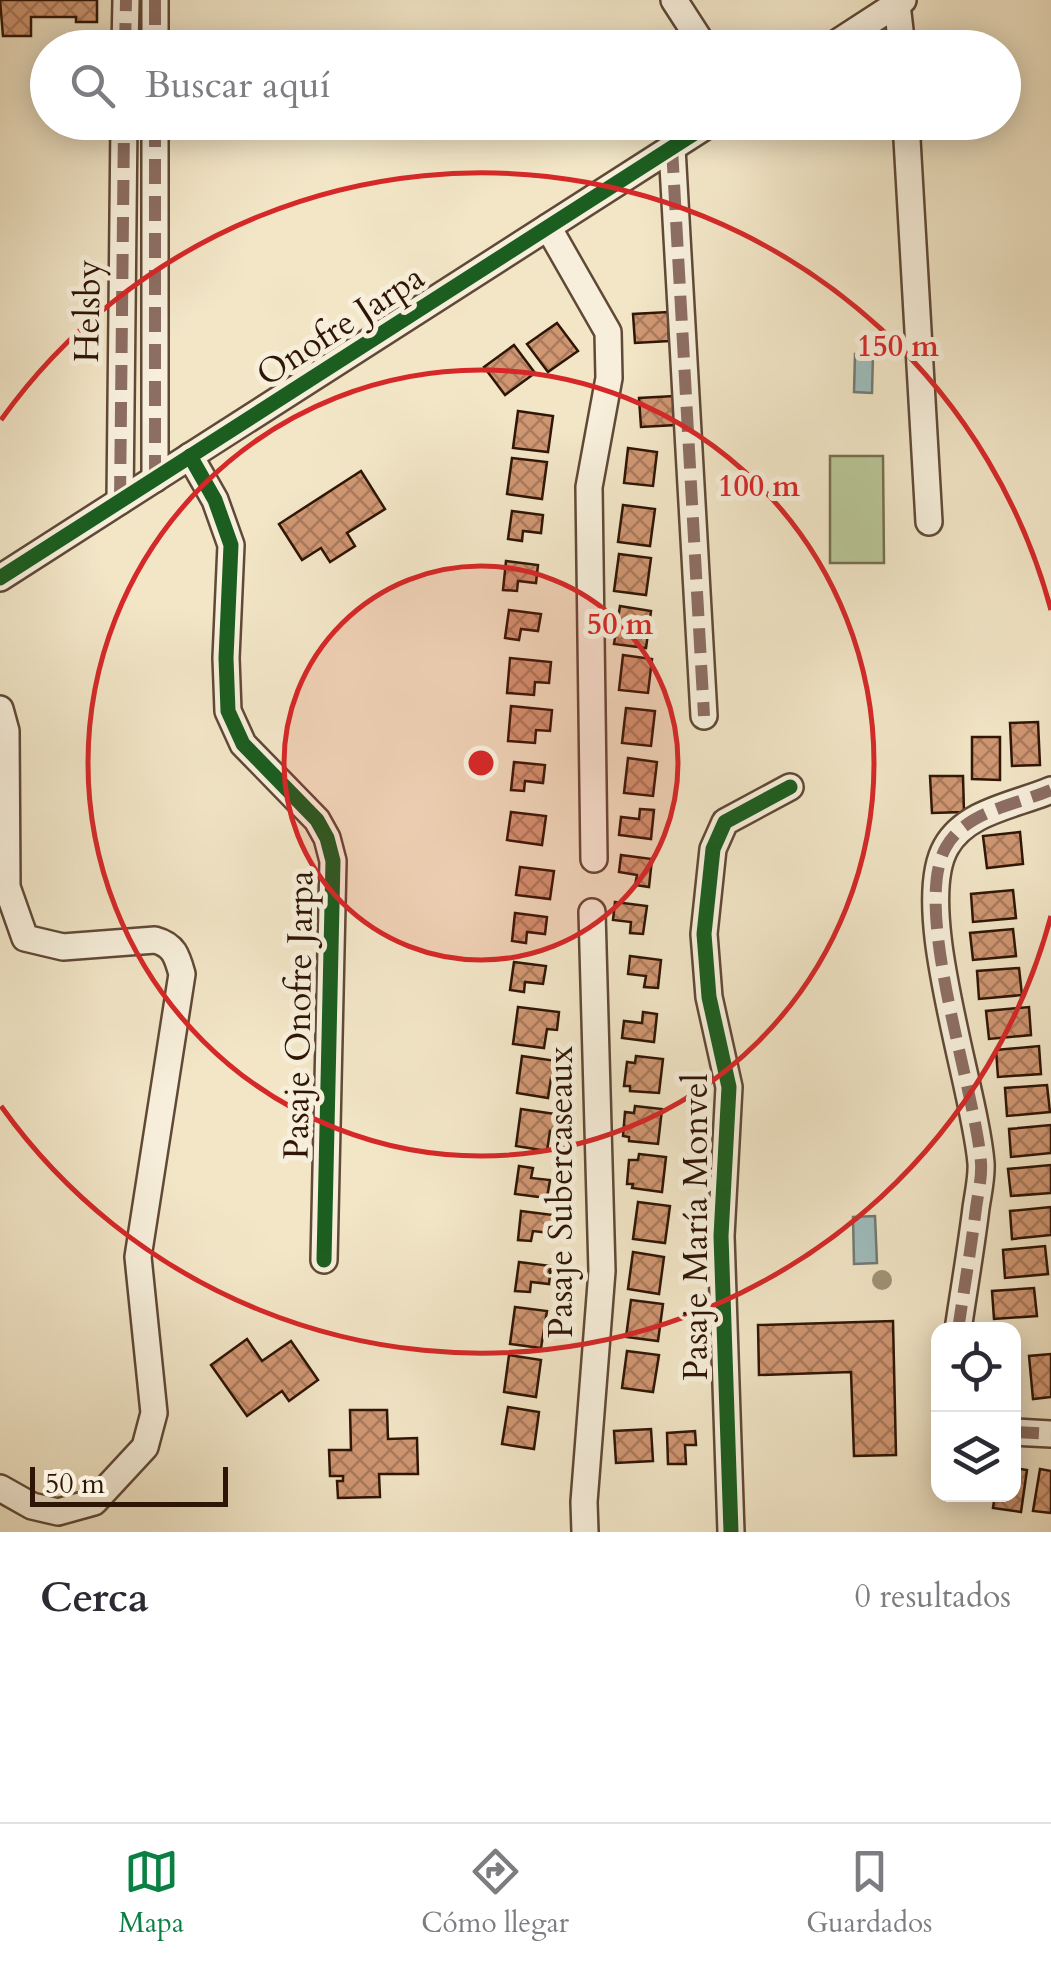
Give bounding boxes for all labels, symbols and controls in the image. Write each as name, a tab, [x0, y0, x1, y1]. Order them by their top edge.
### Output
search box	[30, 30, 1021, 140]
icon: search	[65, 58, 120, 113]
text: Buscar aquí	[145, 59, 331, 111]
street label: Onofre Jarpa	[247, 254, 434, 398]
street label: Helsby	[63, 259, 113, 363]
text: 150 m	[857, 326, 939, 367]
text: 100 m	[718, 466, 800, 507]
text: 50 m	[587, 604, 654, 645]
centre of rings	[463, 745, 499, 781]
street label: Pasaje Onofre Jarpa	[272, 870, 326, 1160]
street label: Pasaje Subercaseaux	[537, 1046, 585, 1338]
street label: Pasaje María Monvel	[672, 1073, 720, 1381]
map controls	[931, 1322, 1021, 1502]
button: locate	[931, 1322, 1021, 1412]
button: layers	[931, 1412, 1021, 1502]
scale bar	[30, 1462, 228, 1506]
text: 50 m	[45, 1465, 105, 1503]
text: Cerca	[40, 1569, 149, 1626]
text: 0 resultados	[854, 1575, 1011, 1619]
tab: Mapa	[119, 1844, 184, 1942]
tab: Cómo llegar	[421, 1844, 569, 1942]
tab: Guardados	[806, 1844, 932, 1942]

